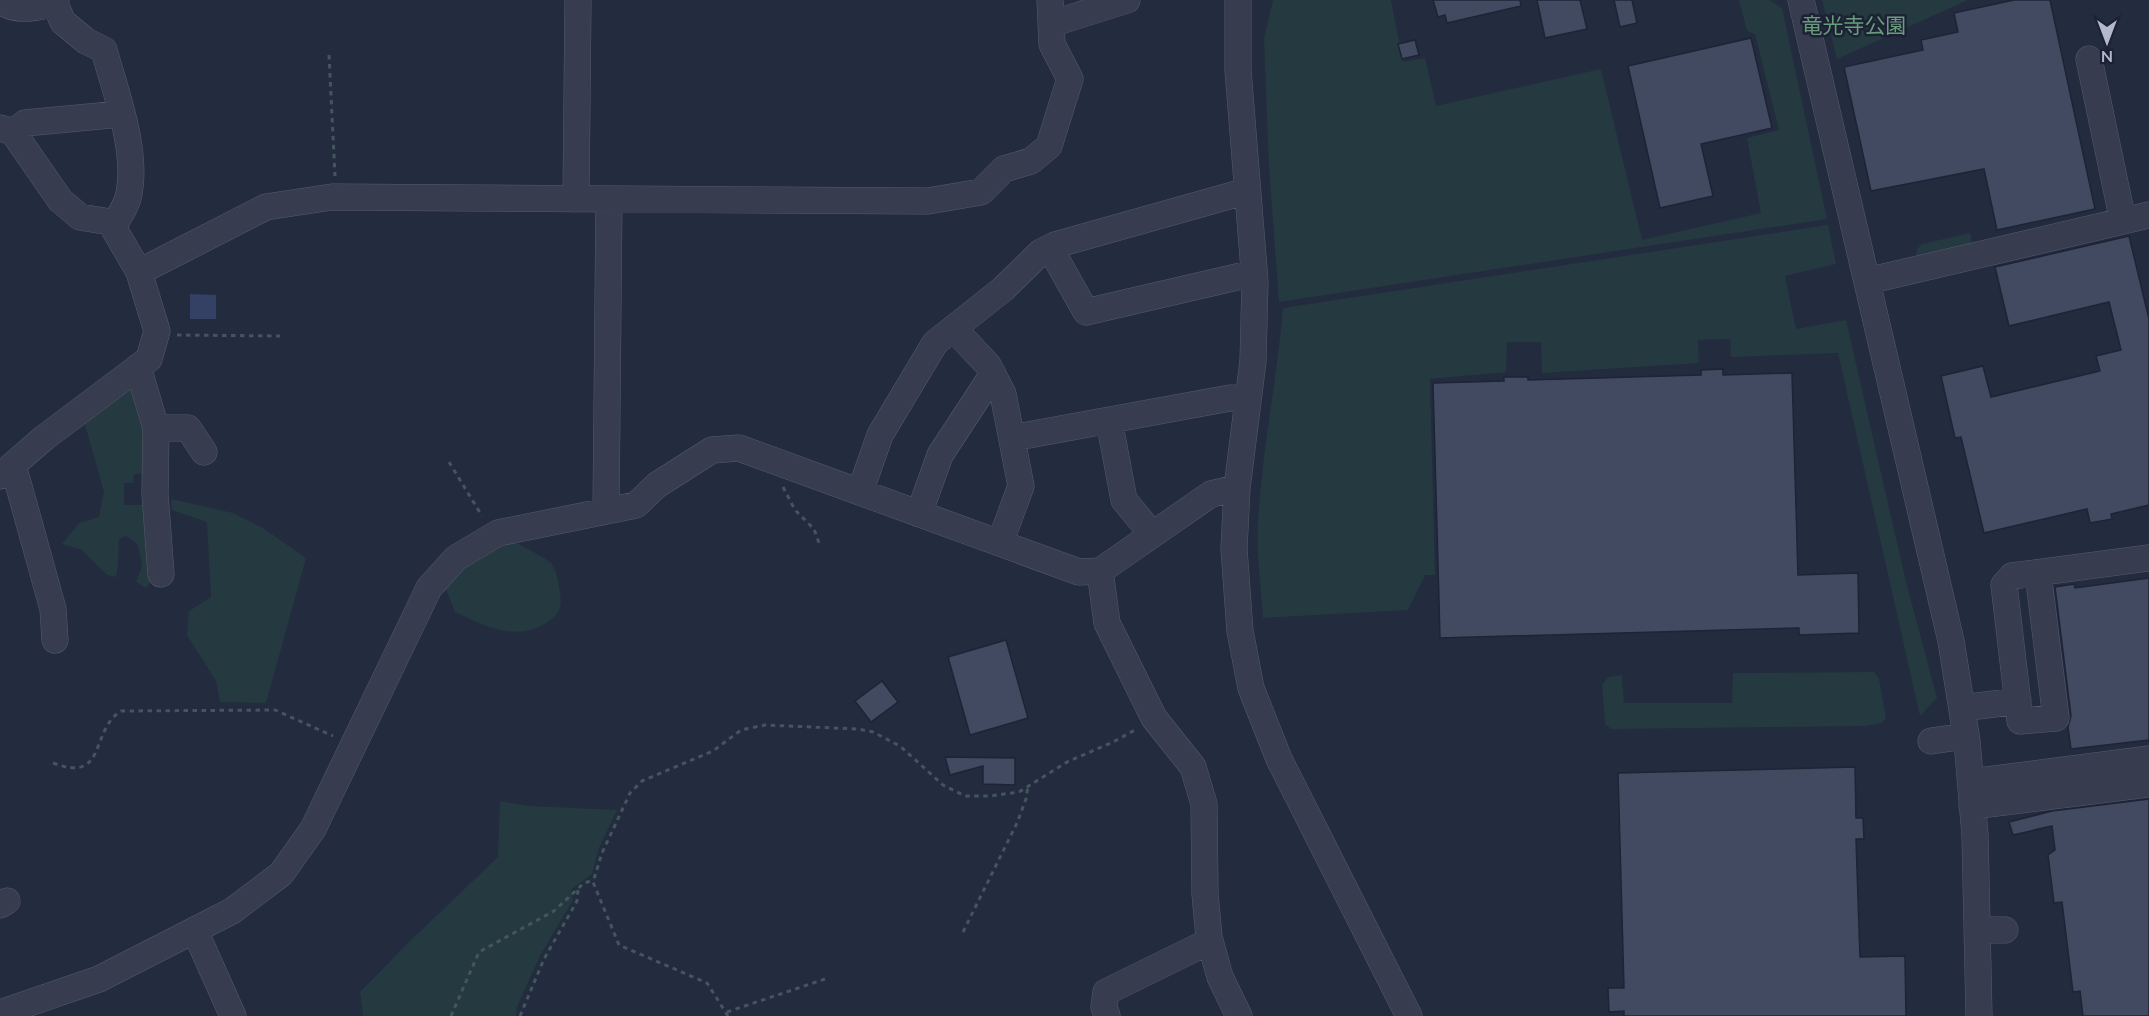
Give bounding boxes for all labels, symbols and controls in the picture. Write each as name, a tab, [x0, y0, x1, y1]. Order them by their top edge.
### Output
park label: 竜光寺公園	[1802, 12, 1907, 38]
north arrow	[2077, 12, 2137, 72]
text: N	[2101, 47, 2113, 67]

